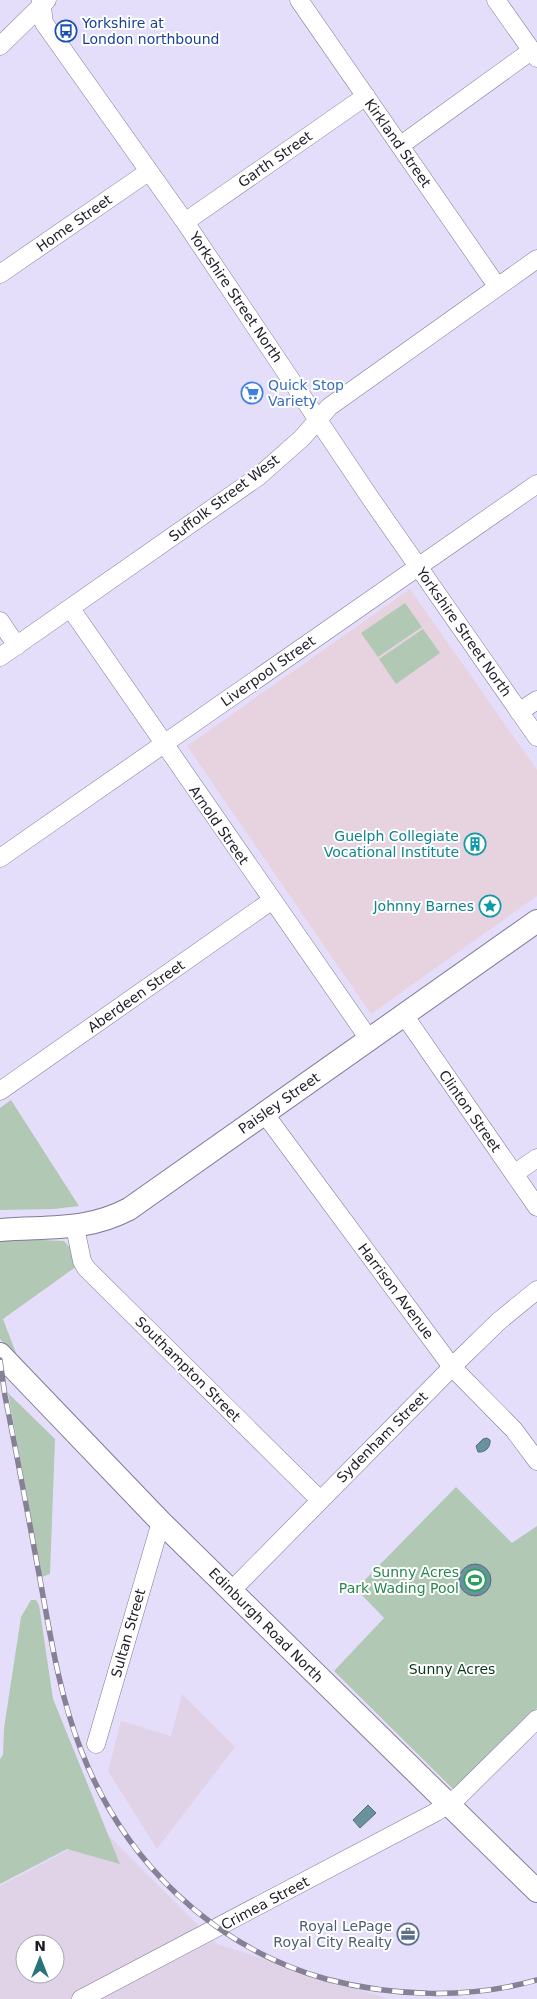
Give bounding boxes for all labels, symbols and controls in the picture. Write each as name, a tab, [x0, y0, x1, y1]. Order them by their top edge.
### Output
place label: Yorkshire at London northbound	[81, 15, 219, 47]
bus stop icon: Yorkshire at London northbound	[54, 19, 78, 43]
street label: Kirkland Street	[362, 96, 435, 191]
street label: Garth Street	[235, 127, 315, 190]
street label: Home Street	[33, 191, 115, 255]
street label: Yorkshire Street North	[186, 228, 286, 365]
place label: Quick Stop Variety	[268, 377, 344, 409]
supermarket icon: Quick Stop Variety	[240, 381, 264, 405]
street label: Suffolk Street West	[166, 451, 283, 545]
street label: Yorkshire Street North	[413, 564, 515, 700]
street label: Liverpool Street	[218, 632, 319, 709]
street label: Arnold Street	[186, 783, 252, 868]
place label: Guelph Collegiate Vocational Institute	[324, 828, 459, 860]
building icon: Guelph Collegiate Vocational Institute	[463, 832, 487, 856]
place icon: Johnny Barnes	[478, 894, 502, 918]
place label: Johnny Barnes	[372, 898, 474, 914]
street label: Aberdeen Street	[84, 956, 188, 1035]
street label: Clinton Street	[436, 1067, 504, 1155]
street label: Paisley Street	[235, 1069, 323, 1137]
street label: Harrison Avenue	[355, 1240, 437, 1342]
street label: Southampton Street	[132, 1313, 244, 1425]
street label: Sydenham Street	[333, 1388, 431, 1486]
place label: Sunny Acres Park Wading Pool	[339, 1564, 459, 1596]
street label: Edinburgh Road North	[206, 1565, 326, 1685]
sports icon: Sunny Acres Park Wading Pool	[463, 1568, 487, 1592]
street label: Sultan Street	[108, 1586, 148, 1679]
park label: Sunny Acres	[409, 1661, 495, 1677]
street label: Crimea Street	[218, 1873, 312, 1933]
place label: Royal LePage Royal City Realty	[273, 1918, 392, 1950]
office icon: Royal LePage Royal City Realty	[396, 1922, 420, 1946]
north arrow	[15, 1934, 65, 1984]
text: N	[34, 1938, 46, 1954]

